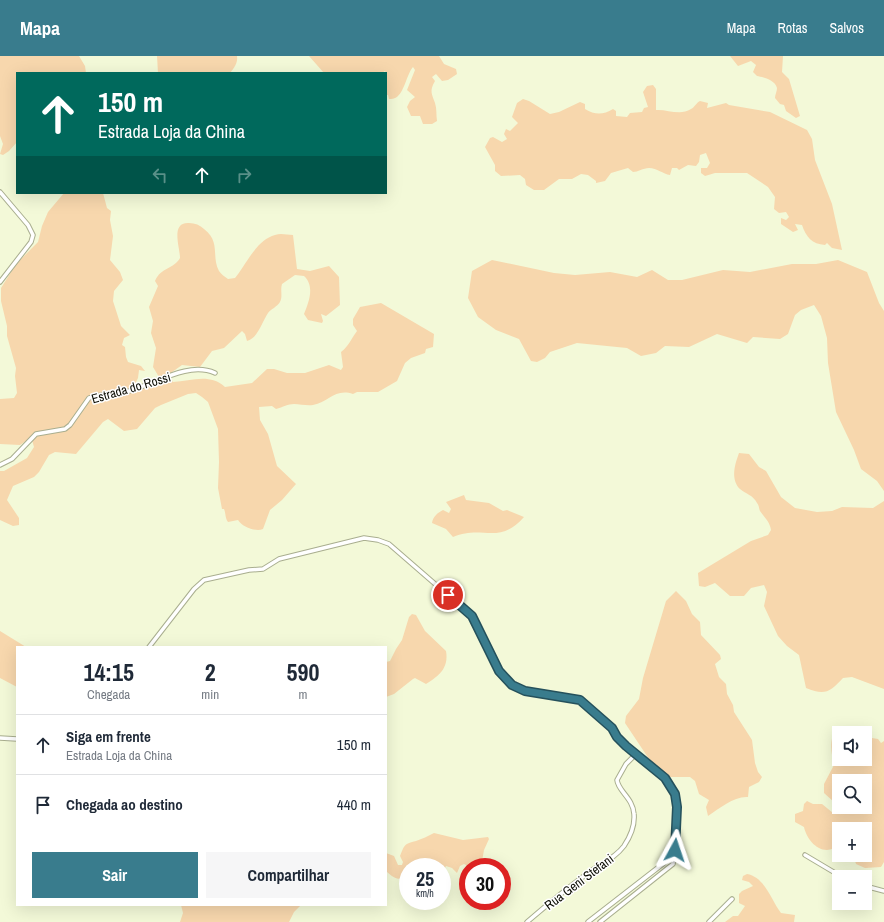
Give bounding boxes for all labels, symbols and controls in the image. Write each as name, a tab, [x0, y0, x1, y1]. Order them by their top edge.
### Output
text: Mapa	[20, 15, 60, 41]
text: Mapa	[727, 19, 756, 37]
text: Rotas	[778, 19, 808, 37]
text: Salvos	[830, 19, 864, 37]
text: 150 m	[98, 83, 163, 121]
icon: ahead	[32, 88, 84, 140]
text: Estrada Loja da China	[98, 119, 245, 144]
icon: left	[149, 164, 171, 186]
icon: ahead	[191, 164, 213, 186]
icon: right	[233, 164, 255, 186]
street label: Estrada do Rossi	[89, 369, 173, 407]
pin	[431, 578, 465, 612]
icon: arrive	[437, 584, 459, 606]
text: 14:15	[84, 656, 134, 688]
text: 2	[205, 656, 216, 688]
text: 590	[287, 656, 319, 688]
text: Chegada	[87, 686, 130, 703]
text: min	[201, 686, 219, 703]
text: m	[299, 686, 307, 703]
text: Siga em frente	[66, 726, 151, 747]
map controls	[832, 726, 872, 910]
button: sound	[832, 726, 872, 766]
icon: ahead	[32, 734, 54, 756]
text: 150 m	[337, 734, 371, 755]
text: Estrada Loja da China	[66, 747, 172, 764]
button: search	[832, 774, 872, 814]
icon: arrive	[32, 794, 54, 816]
text: Chegada ao destino	[66, 794, 183, 815]
text: 440 m	[337, 794, 371, 815]
button: +	[832, 822, 872, 862]
position arrow	[654, 829, 696, 871]
street label: Rua Geni Stefani	[541, 850, 617, 914]
button: Sair	[32, 852, 198, 898]
button: Compartilhar	[206, 852, 371, 898]
speed limit sign: 30	[459, 858, 511, 910]
text: 25	[416, 865, 434, 892]
button: −	[832, 870, 872, 910]
text: km/h	[416, 887, 434, 900]

